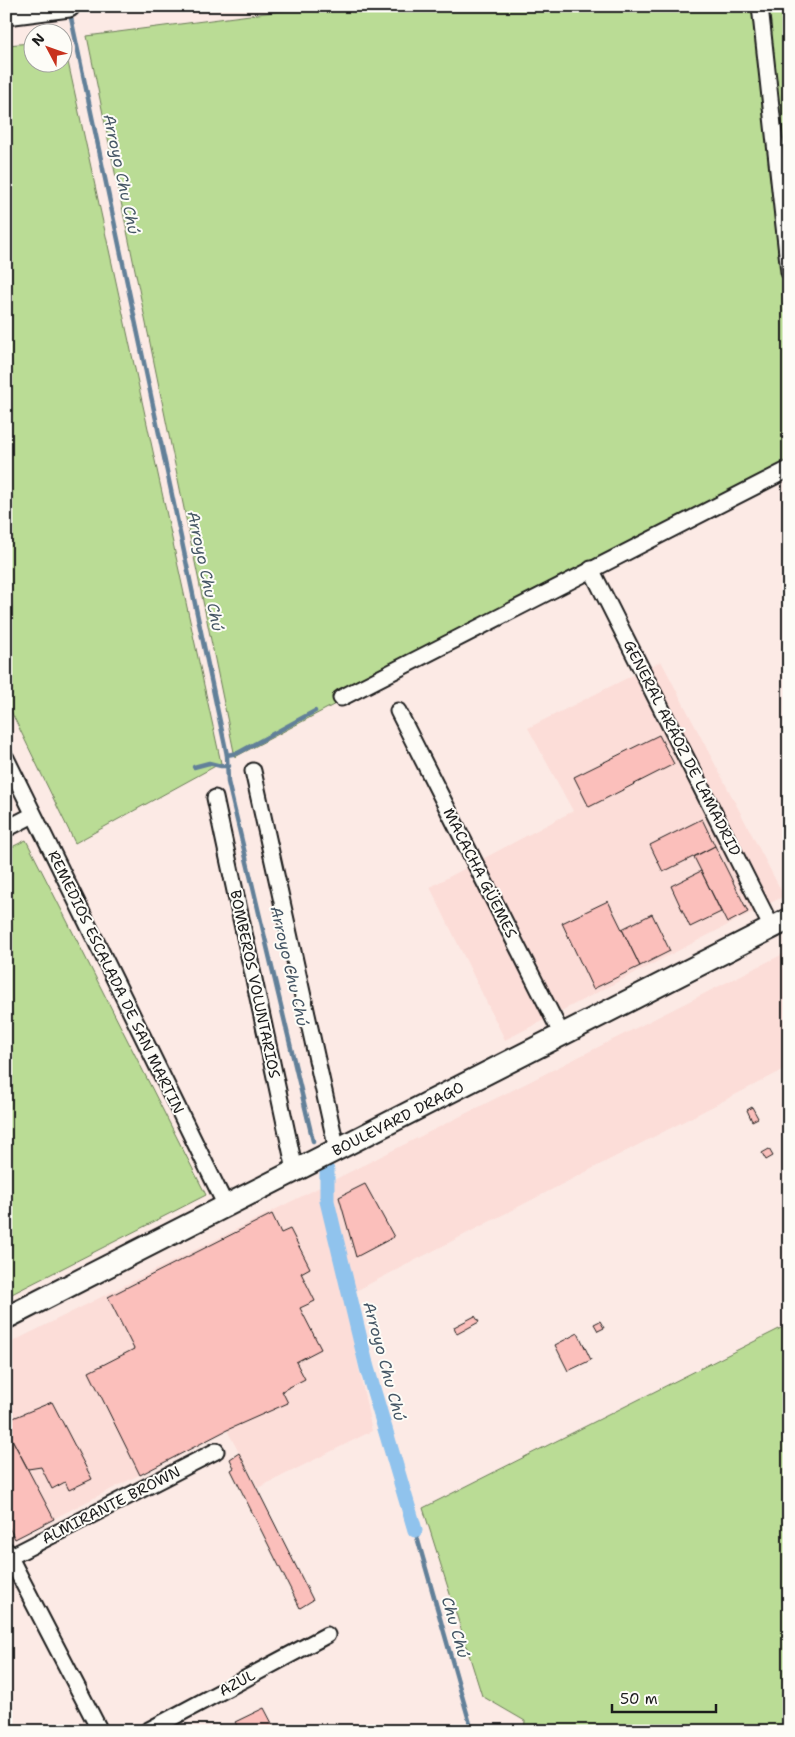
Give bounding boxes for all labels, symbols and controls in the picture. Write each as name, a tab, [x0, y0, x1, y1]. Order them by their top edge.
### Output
north arrow	[22, 22, 72, 72]
text: N	[28, 29, 49, 50]
water label: Arroyo Chu Chú	[99, 112, 145, 236]
water label: Arroyo Chu Chú	[183, 509, 229, 633]
street label: GENERAL ARÁOZ DE LAMADRID	[619, 636, 746, 859]
street label: MACACHA GÜEMES	[439, 805, 521, 941]
street label: REMEDIOS ESCALADA DE SAN MARTIN	[43, 847, 189, 1117]
street label: BOMBEROS VOLUNTARIOS	[225, 888, 285, 1080]
water label: Arroyo Chu Chú	[266, 904, 314, 1028]
street label: BOULEVARD DRAGO	[329, 1077, 467, 1161]
water label: Arroyo Chu Chú	[359, 1299, 410, 1423]
street label: ALMIRANTE BROWN	[38, 1461, 184, 1549]
water label: Chu Chú	[437, 1594, 474, 1660]
street label: AZUL	[215, 1665, 259, 1701]
scale bar	[612, 1682, 716, 1714]
text: 50 m	[620, 1689, 658, 1709]

